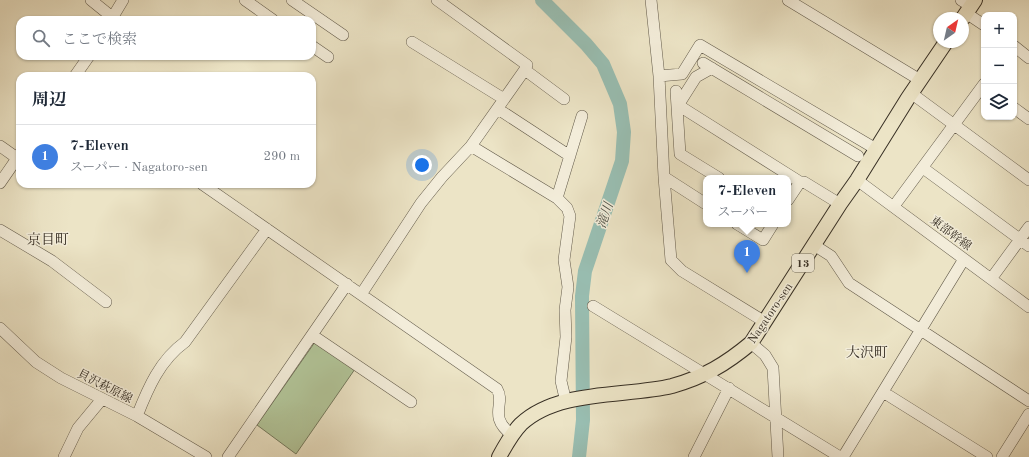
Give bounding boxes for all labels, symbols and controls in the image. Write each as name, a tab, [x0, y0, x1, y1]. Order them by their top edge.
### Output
north arrow	[933, 12, 969, 48]
map controls	[981, 12, 1017, 120]
button: +	[981, 12, 1017, 48]
search box	[16, 16, 316, 60]
icon: search	[30, 27, 52, 49]
text: ここで検索	[62, 33, 137, 48]
button: −	[981, 48, 1017, 84]
button: layers	[981, 84, 1017, 120]
text: 周辺	[32, 92, 66, 109]
text: 7-Eleven	[70, 139, 129, 154]
text: 1	[41, 150, 49, 163]
text: 290 m	[263, 150, 300, 163]
your location	[412, 155, 432, 175]
text: スーパー · Nagatoro-sen	[70, 161, 208, 174]
popup	[703, 175, 791, 227]
text: 7-Eleven	[718, 184, 776, 199]
water label: 滝川	[594, 199, 616, 230]
text: スーパー	[718, 206, 768, 219]
street label: 東部幹線	[928, 213, 974, 253]
district label: 京目町	[27, 232, 69, 247]
pin: 1	[734, 240, 760, 273]
road number: 13	[792, 254, 814, 272]
street label: Nagatoro-sen	[746, 281, 796, 346]
district label: 大沢町	[846, 345, 888, 360]
street label: 貝沢萩原線	[75, 366, 135, 406]

